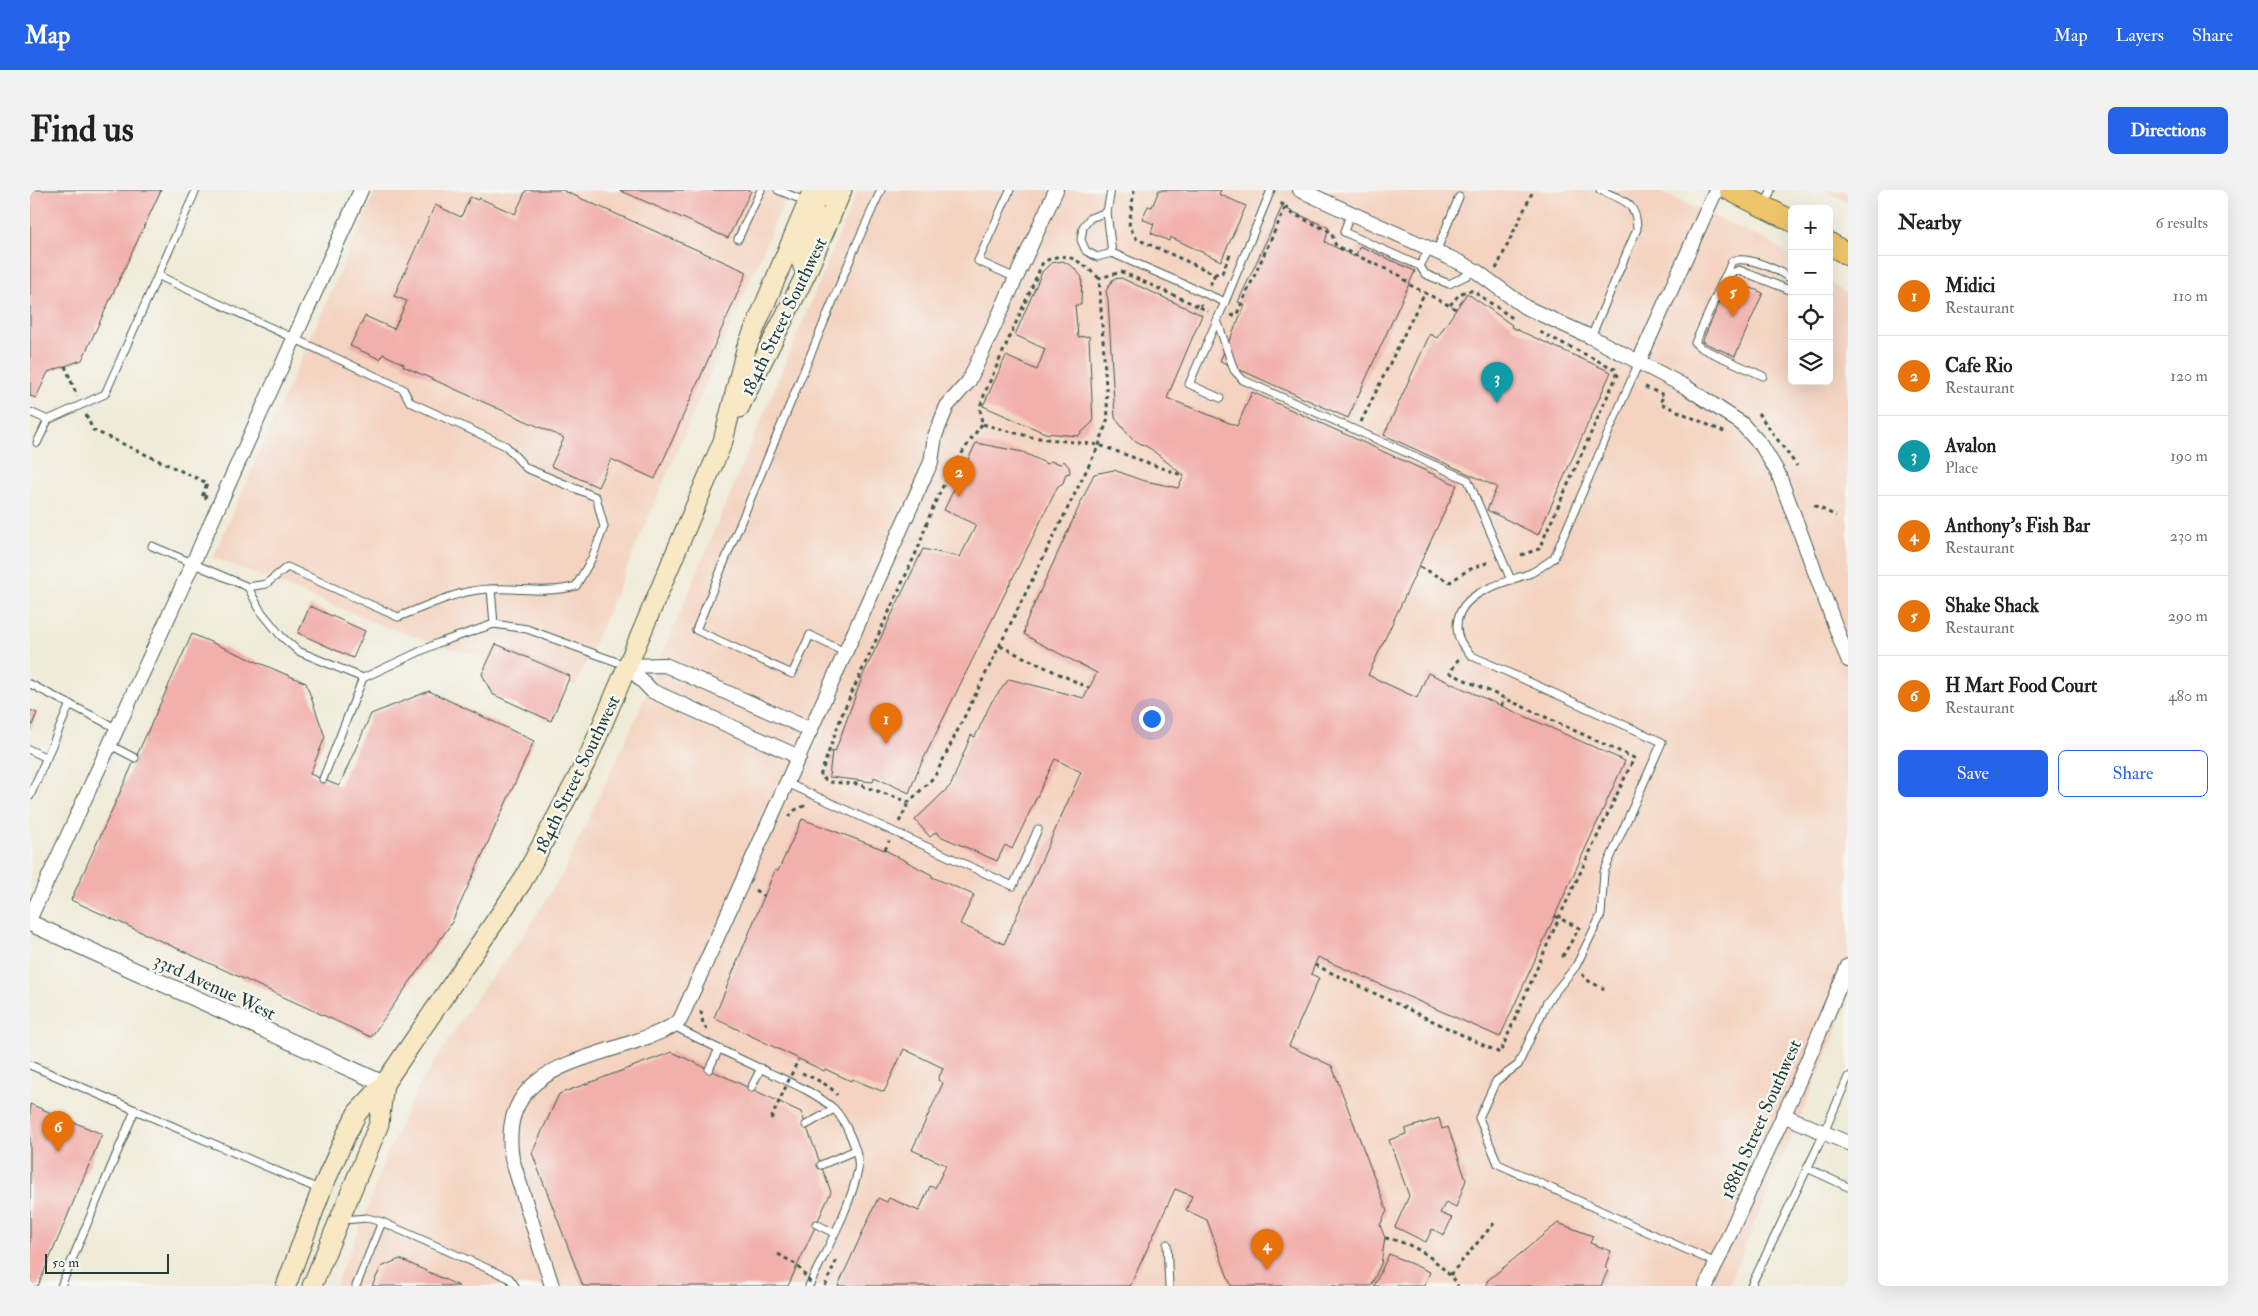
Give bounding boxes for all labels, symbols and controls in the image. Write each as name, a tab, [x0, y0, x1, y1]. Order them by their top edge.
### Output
text: Map	[25, 20, 70, 51]
text: Map	[2054, 24, 2088, 47]
text: Layers	[2116, 24, 2164, 47]
text: Share	[2192, 24, 2233, 47]
button: Directions	[2108, 107, 2228, 154]
text: Find us	[30, 108, 134, 152]
map controls	[1788, 205, 1833, 385]
button: +	[1788, 205, 1833, 250]
text: Nearby	[1898, 209, 1961, 236]
text: 6 results	[2156, 213, 2208, 233]
street label: 184th Street Southwest	[735, 233, 833, 400]
button: −	[1788, 250, 1833, 295]
text: Midici	[1945, 274, 1995, 298]
pin: 5	[1717, 276, 1749, 317]
text: 1	[1911, 286, 1917, 306]
text: 110 m	[2173, 286, 2208, 306]
button: locate	[1788, 295, 1833, 340]
text: Restaurant	[1945, 298, 2014, 318]
button: layers	[1788, 340, 1833, 385]
text: Cafe Rio	[1945, 354, 2012, 378]
pin: 3	[1481, 362, 1513, 403]
text: 2	[1910, 366, 1918, 386]
text: 120 m	[2170, 366, 2208, 386]
text: Restaurant	[1945, 378, 2014, 398]
text: Avalon	[1945, 434, 1996, 458]
text: 3	[1911, 446, 1917, 466]
text: 190 m	[2170, 446, 2208, 466]
pin: 2	[943, 456, 975, 497]
text: Place	[1945, 458, 1978, 478]
text: Anthony's Fish Bar	[1945, 514, 2090, 538]
text: 4	[1910, 526, 1918, 546]
text: 230 m	[2170, 526, 2208, 546]
text: Restaurant	[1945, 538, 2014, 558]
text: Shake Shack	[1945, 594, 2039, 618]
text: 5	[1910, 606, 1918, 626]
text: 290 m	[2168, 606, 2208, 626]
text: Restaurant	[1945, 618, 2014, 638]
text: H Mart Food Court	[1945, 674, 2097, 698]
text: 6	[1910, 686, 1918, 706]
text: 480 m	[2168, 686, 2208, 706]
street label: 184th Street Southwest	[528, 691, 626, 858]
text: Restaurant	[1945, 698, 2014, 718]
pin: 1	[870, 703, 902, 744]
your location	[1139, 706, 1165, 732]
button: Save	[1898, 750, 2048, 797]
button: Share	[2058, 750, 2208, 797]
street label: 33rd Avenue West	[150, 948, 280, 1026]
street label: 188th Street Southwest	[1715, 1036, 1807, 1203]
pin: 6	[42, 1111, 74, 1152]
pin: 4	[1251, 1229, 1283, 1270]
scale bar	[45, 1251, 169, 1274]
text: 50 m	[52, 1254, 79, 1271]

